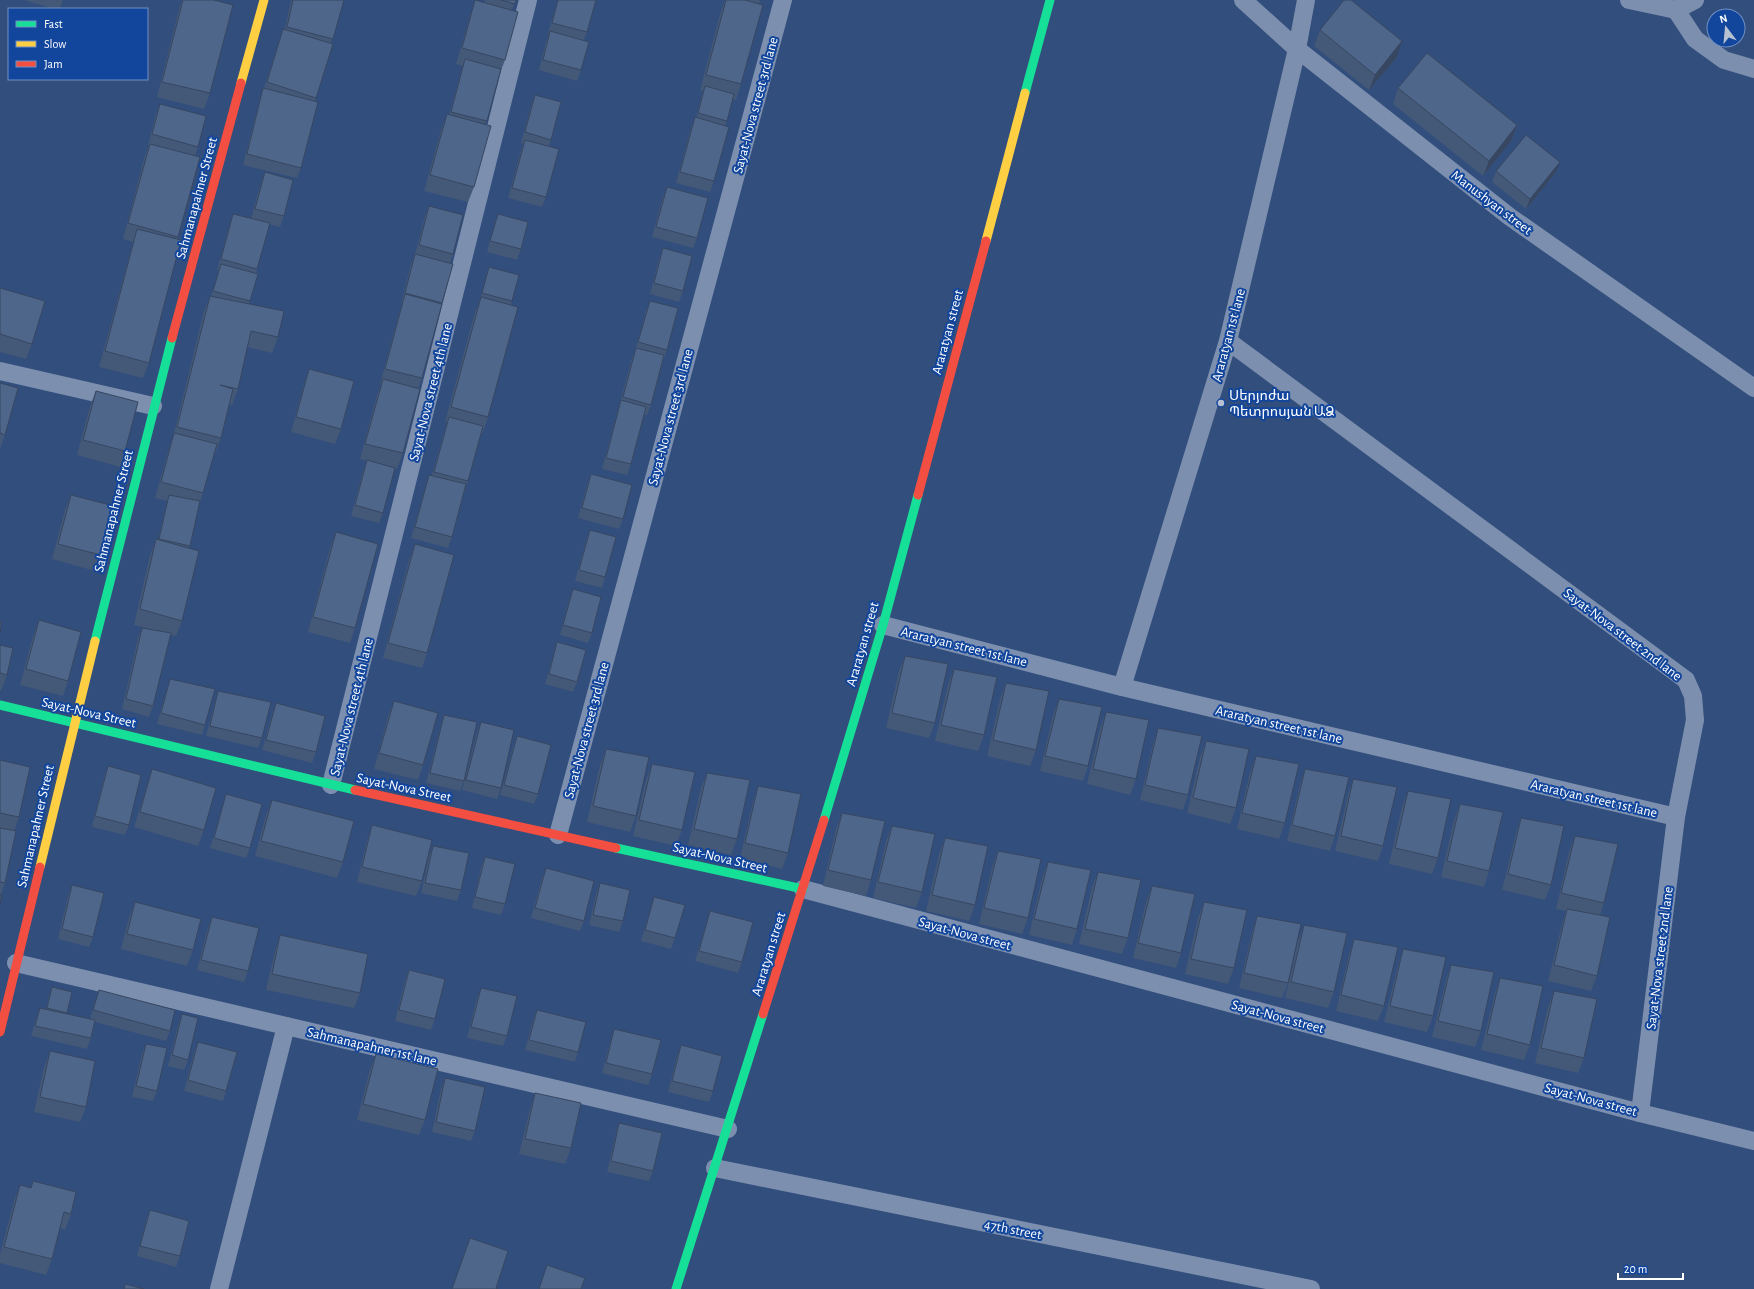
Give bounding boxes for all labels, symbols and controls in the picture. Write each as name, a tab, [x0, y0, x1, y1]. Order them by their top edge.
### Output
legend	[8, 8, 148, 80]
north arrow	[1706, 8, 1746, 48]
text: N	[1718, 13, 1729, 25]
text: Fast	[44, 18, 63, 30]
street label: Sayat-Nova street 3rd lane	[731, 36, 781, 175]
text: Slow	[44, 38, 66, 50]
text: Jam	[44, 58, 63, 70]
street label: Sahmanapahner Street	[174, 135, 220, 261]
street label: Manushyan street	[1448, 168, 1535, 238]
street label: Araratyan 1st lane	[1210, 287, 1248, 383]
street label: Araratyan street	[930, 288, 966, 376]
street label: Sayat-Nova street 4th lane	[407, 322, 455, 463]
street label: Sayat-Nova street 3rd lane	[646, 348, 696, 487]
place label: Սերյոժա Պետրոսյան ԱՁ	[1229, 389, 1335, 419]
marker: Սերյոժա Պետրոսյան ԱՁ	[1216, 398, 1226, 408]
street label: Sahmanapahner Street	[92, 448, 136, 574]
street label: Sayat-Nova street 2nd lane	[1561, 586, 1684, 684]
street label: Araratyan street	[844, 600, 882, 688]
street label: Araratyan street 1st lane	[899, 624, 1028, 669]
street label: Sayat-Nova street 4th lane	[328, 637, 376, 778]
street label: Sayat-Nova street 3rd lane	[562, 661, 612, 800]
street label: Sayat-Nova Street	[40, 695, 138, 731]
street label: Araratyan street 1st lane	[1214, 704, 1344, 746]
street label: Sahmanapahner Street	[15, 763, 57, 889]
street label: Sayat-Nova Street	[355, 771, 453, 805]
street label: Araratyan street 1st lane	[1529, 778, 1659, 820]
street label: Sayat-Nova Street	[671, 840, 769, 876]
street label: Sayat-Nova street 2nd lane	[1644, 886, 1676, 1030]
street label: Araratyan street	[750, 910, 789, 998]
street label: Sayat-Nova street	[917, 915, 1013, 953]
street label: Sayat-Nova street	[1230, 998, 1326, 1036]
street label: Sahmanapahner 1st lane	[306, 1025, 438, 1069]
street label: Sayat-Nova street	[1543, 1081, 1639, 1119]
street label: 47th street	[983, 1218, 1043, 1243]
scale bar	[1618, 1255, 1683, 1281]
text: 20 m	[1624, 1263, 1647, 1275]

